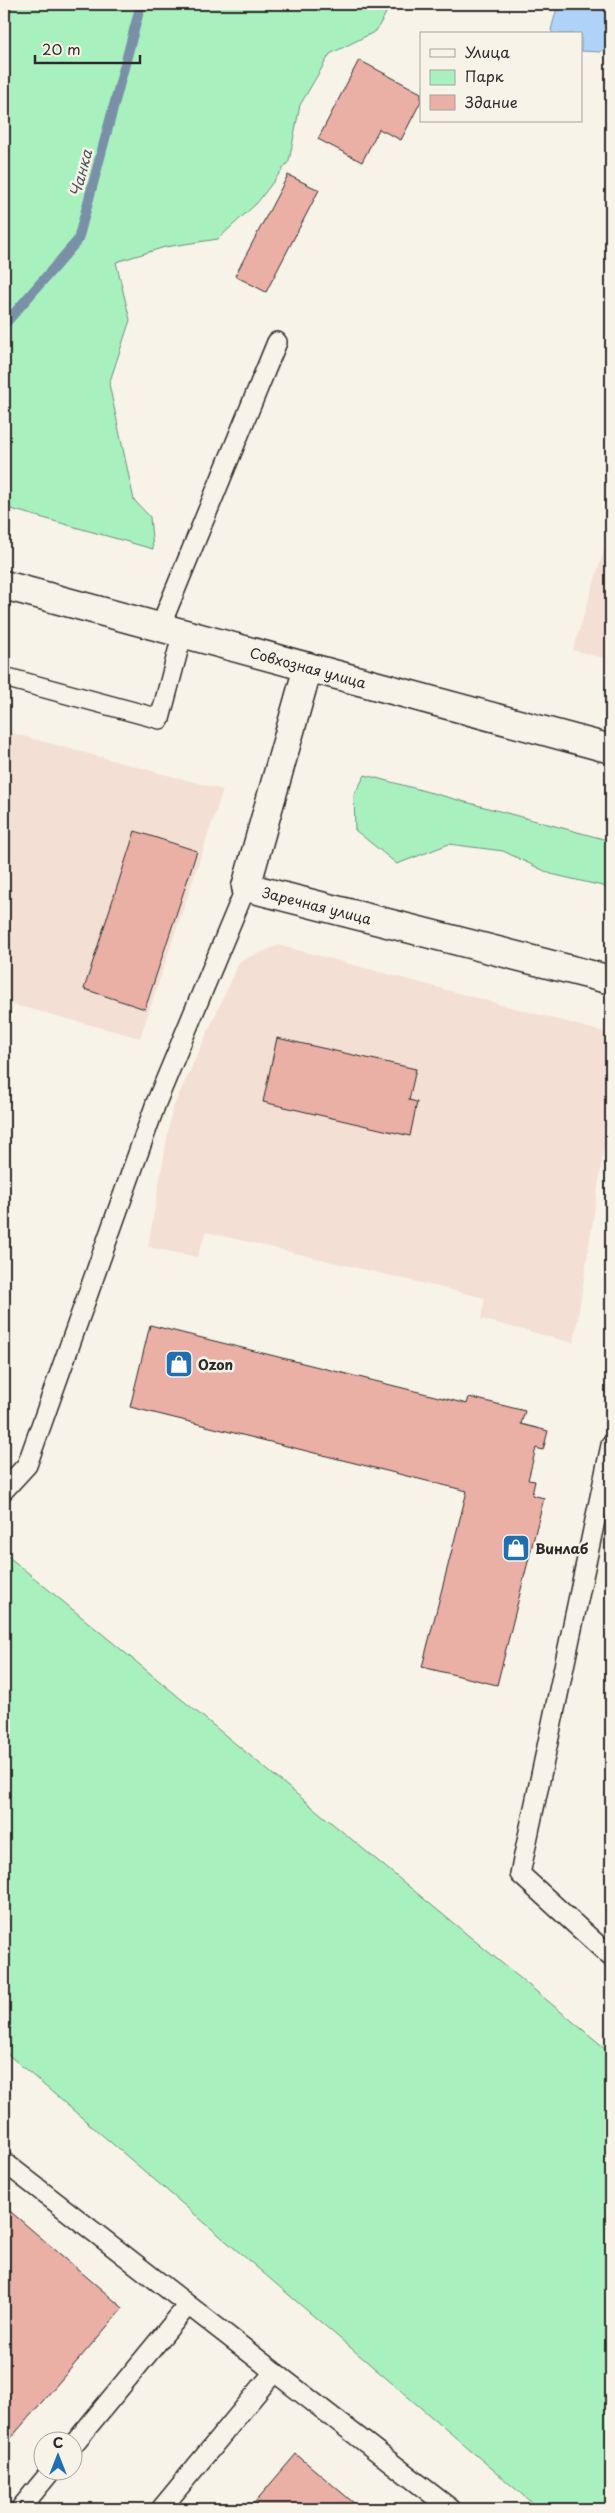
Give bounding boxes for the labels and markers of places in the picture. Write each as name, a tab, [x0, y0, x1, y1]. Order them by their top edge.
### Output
shop icon: Ozon	[164, 1349, 194, 1379]
place label: Ozon	[198, 1354, 233, 1375]
shop icon: Винлаб	[501, 1533, 531, 1563]
place label: Винлаб	[535, 1538, 589, 1559]

